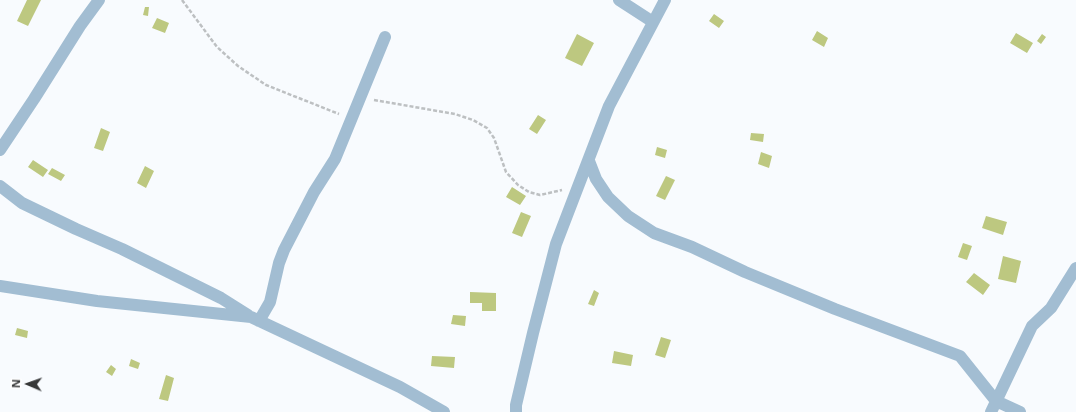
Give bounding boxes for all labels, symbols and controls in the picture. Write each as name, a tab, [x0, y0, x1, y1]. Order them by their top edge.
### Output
north arrow	[8, 364, 48, 404]
text: N	[8, 379, 23, 388]

